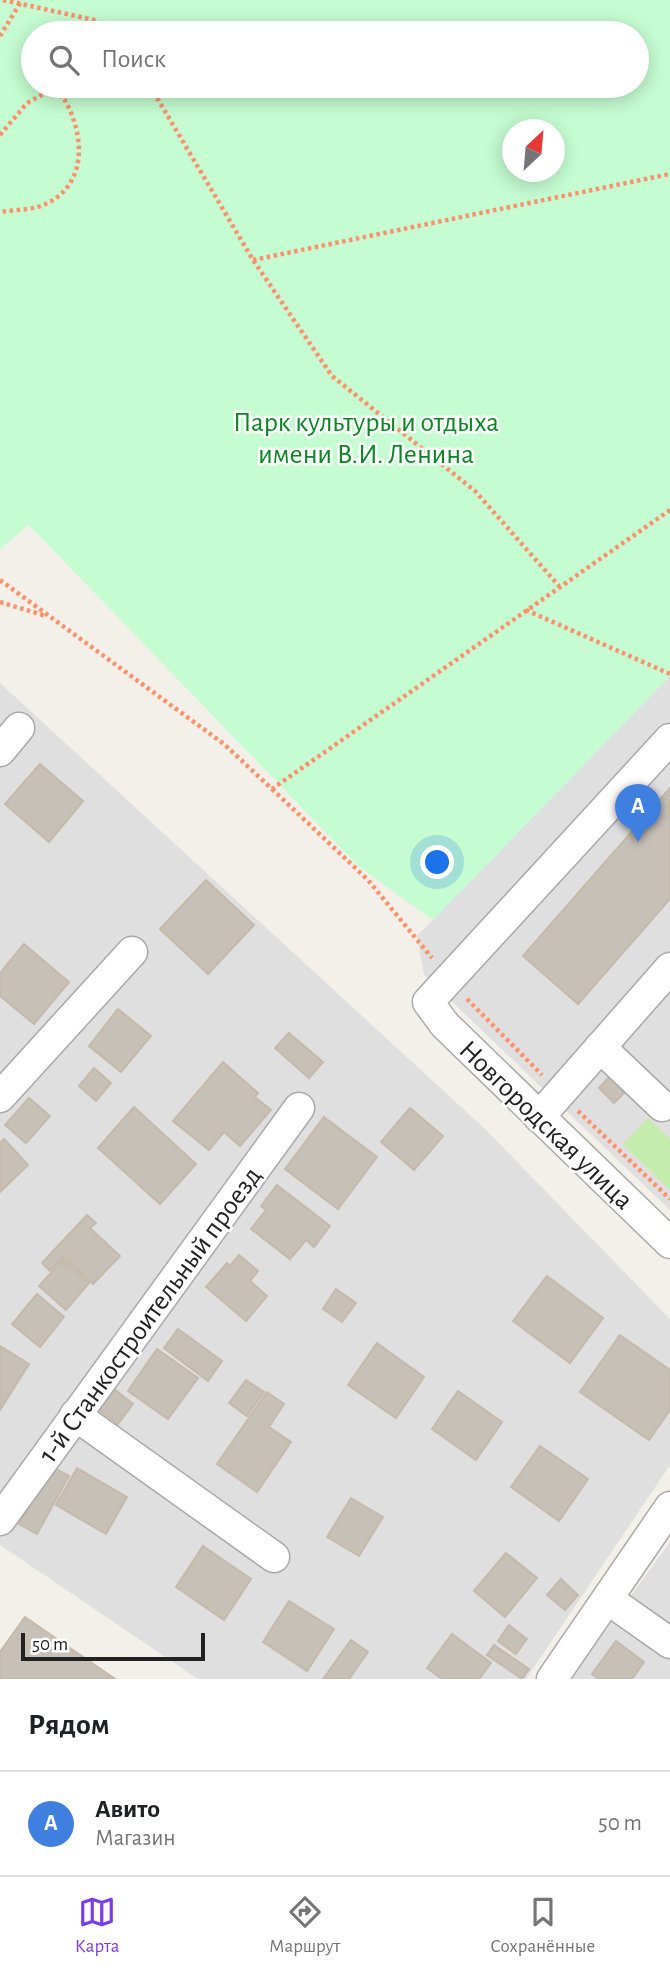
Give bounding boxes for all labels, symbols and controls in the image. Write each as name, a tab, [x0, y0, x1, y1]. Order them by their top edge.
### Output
search box	[21, 21, 649, 98]
icon: search	[45, 41, 83, 79]
text: Поиск	[101, 46, 166, 72]
north arrow	[502, 119, 565, 182]
park label: Парк культуры и отдыха имени В.И. Ленина	[233, 409, 499, 469]
pin: A	[615, 784, 661, 842]
your location	[420, 845, 454, 879]
street label: Новгородская улица	[453, 1036, 638, 1215]
street label: 1-й Станкостроительный проезд	[34, 1162, 267, 1468]
scale bar	[21, 1630, 205, 1662]
text: 50 m	[32, 1635, 68, 1654]
text: Рядом	[28, 1710, 110, 1740]
text: Авито	[95, 1796, 160, 1822]
text: A	[44, 1812, 58, 1835]
text: 50 m	[598, 1812, 642, 1835]
text: Магазин	[95, 1827, 176, 1850]
tab: Карта	[75, 1893, 119, 1958]
tab: Маршрут	[269, 1893, 340, 1958]
tab: Сохранённые	[490, 1893, 595, 1958]

